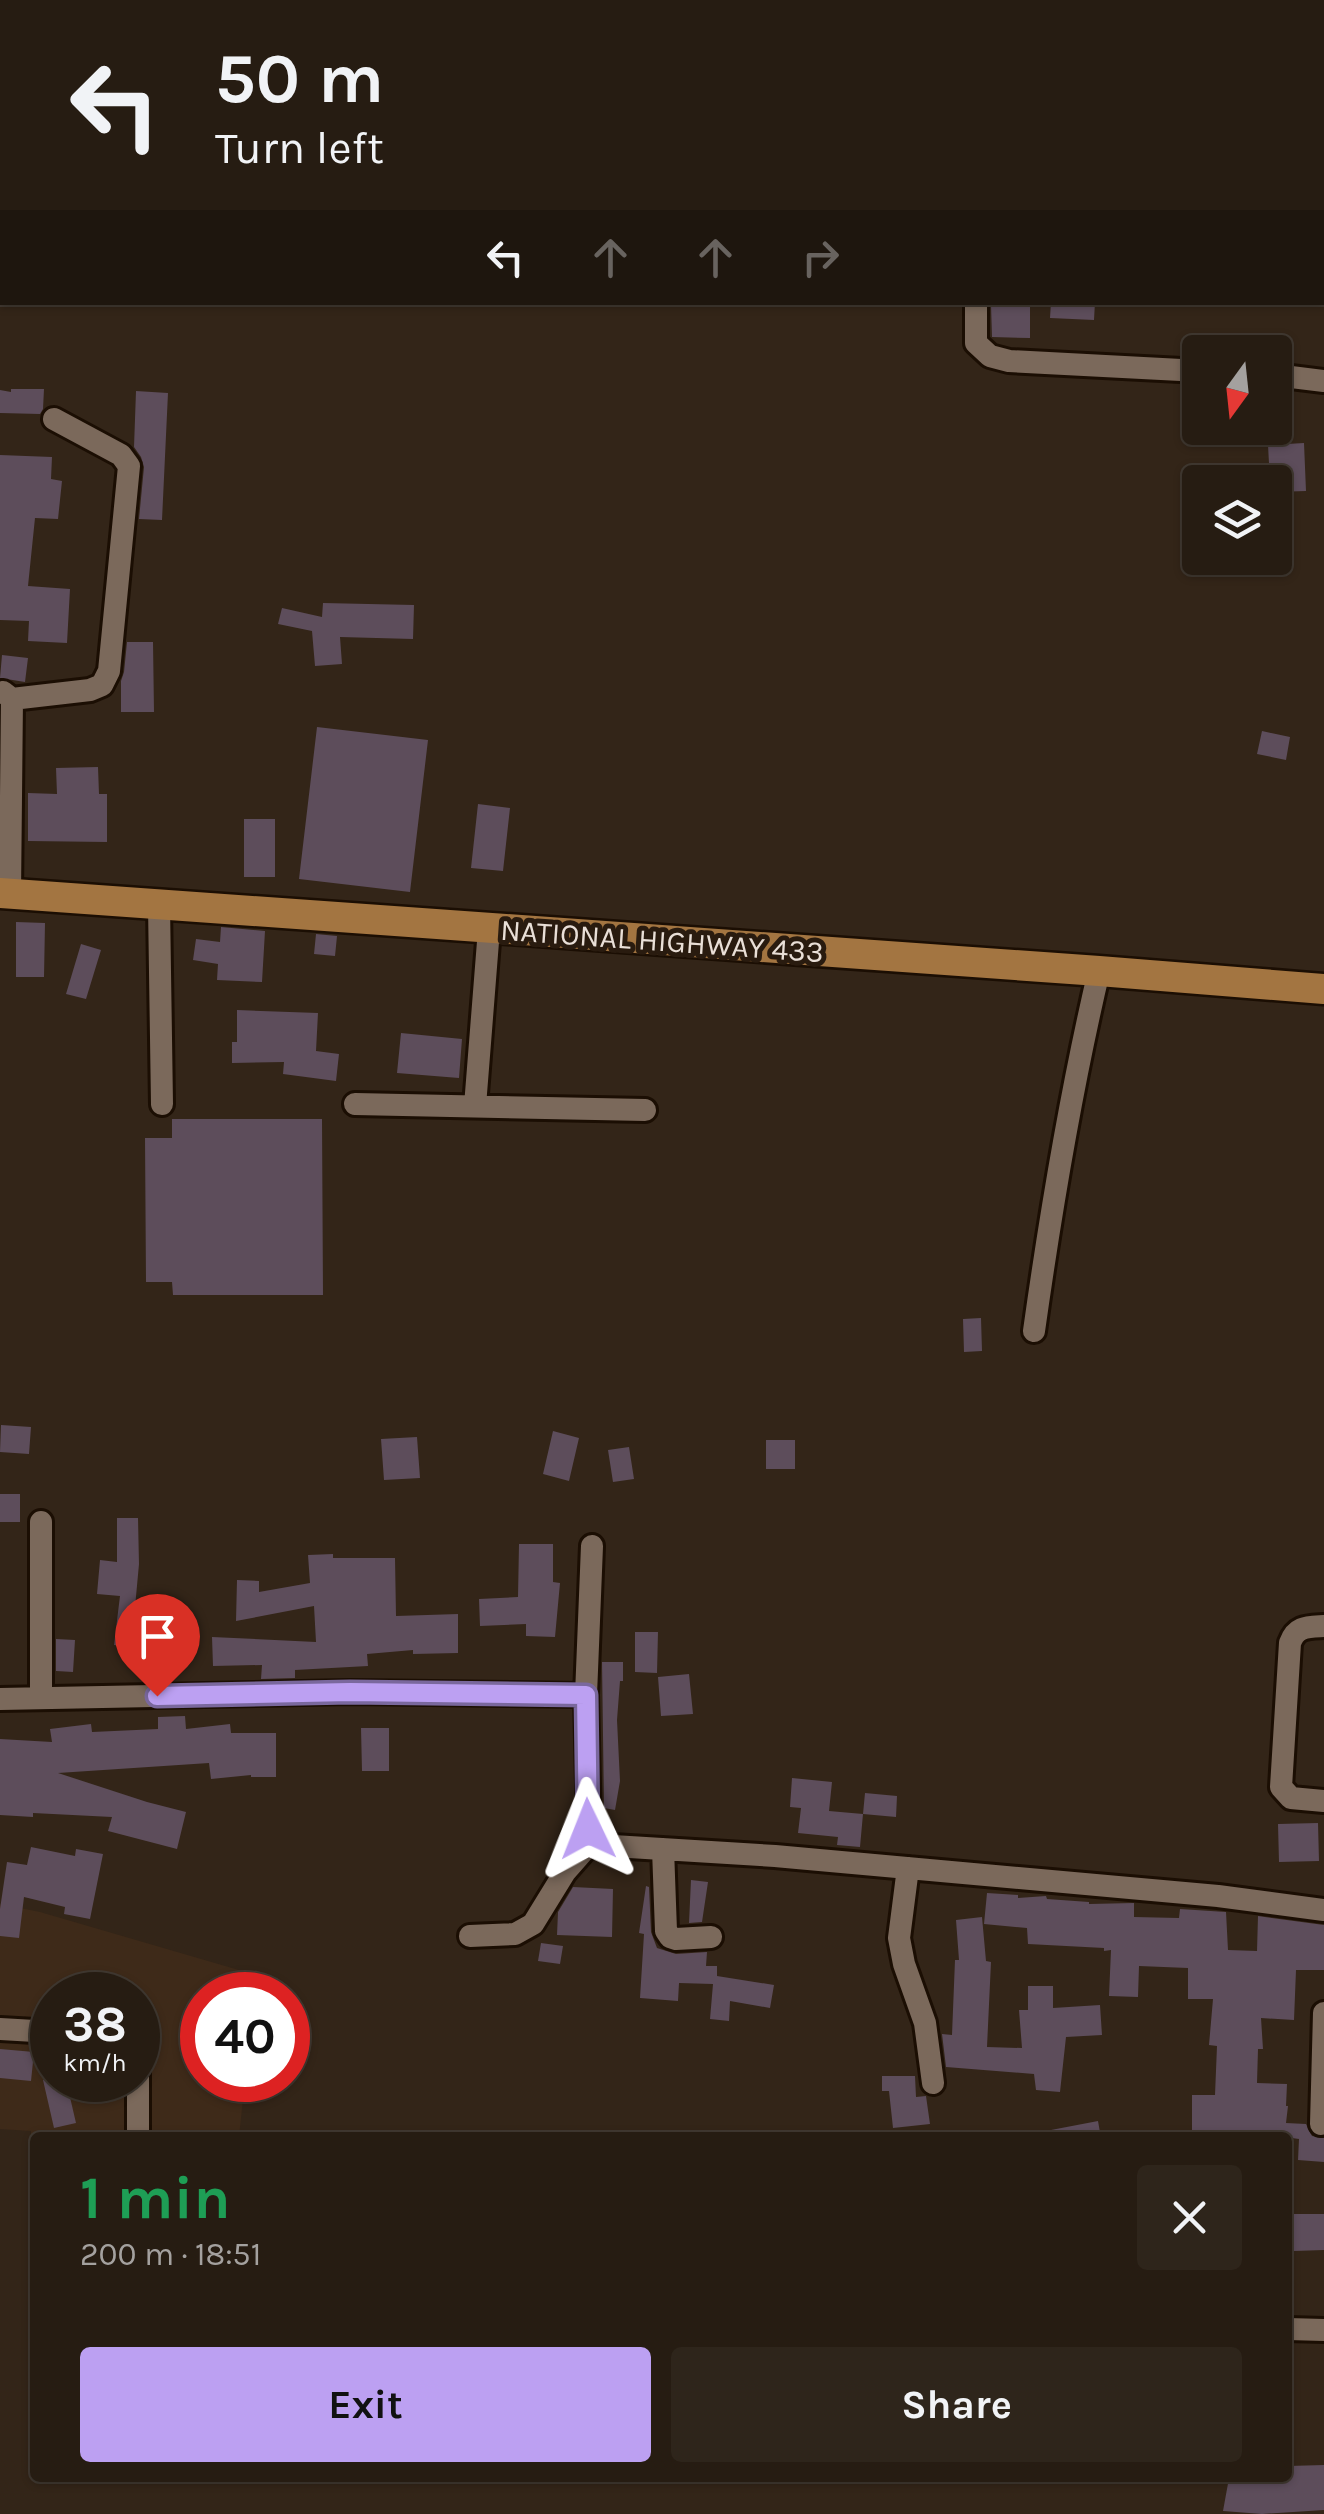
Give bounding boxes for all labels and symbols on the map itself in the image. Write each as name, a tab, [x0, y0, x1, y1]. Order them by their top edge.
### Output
north arrow	[1182, 335, 1292, 445]
street label: NATIONAL HIGHWAY 433	[499, 912, 825, 970]
pin	[115, 1594, 200, 1697]
position arrow	[536, 1777, 640, 1881]
speed limit sign: 40	[180, 1972, 310, 2102]

